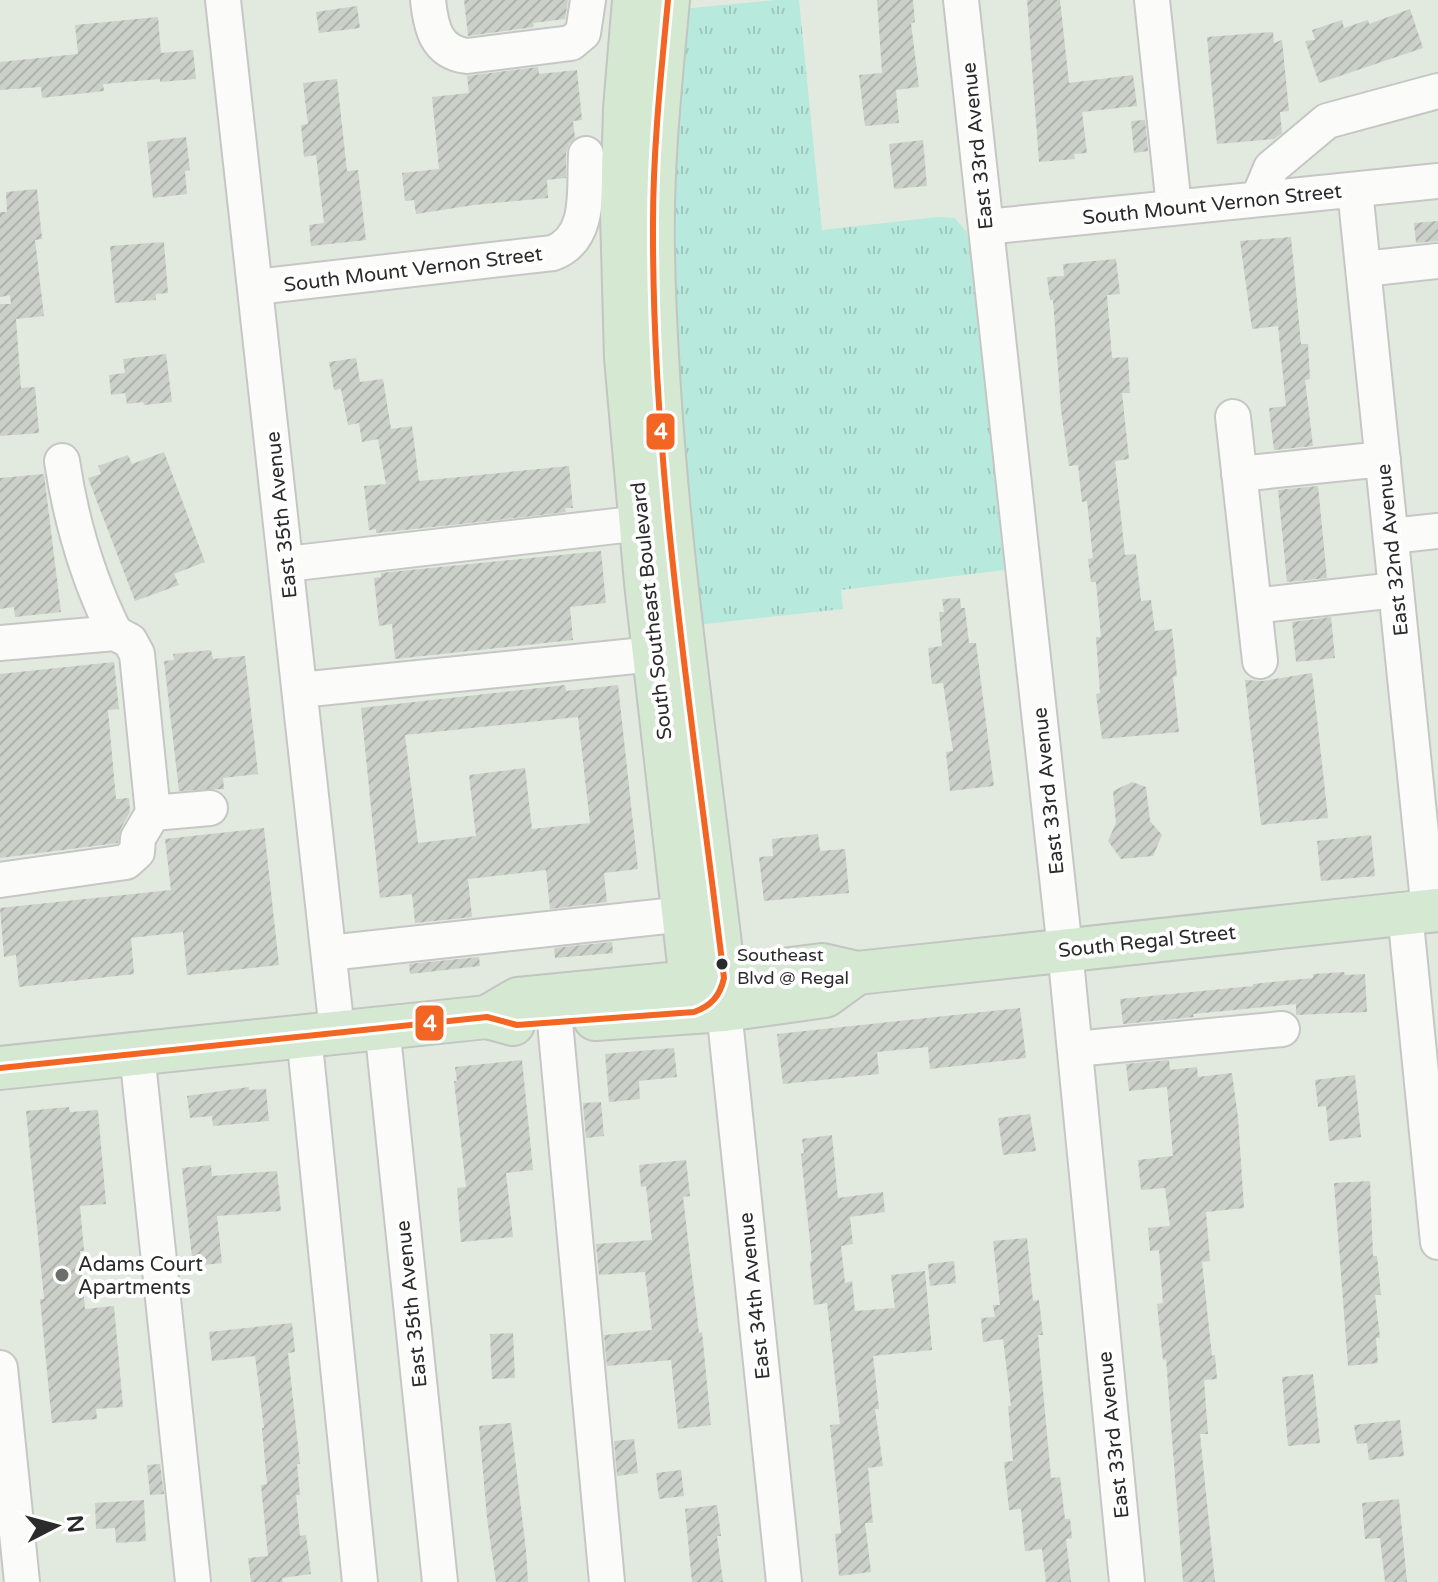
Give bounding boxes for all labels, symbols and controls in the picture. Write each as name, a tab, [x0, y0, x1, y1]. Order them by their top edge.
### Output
street label: East 33rd Avenue	[957, 61, 999, 231]
street label: South Mount Vernon Street	[1081, 179, 1343, 231]
street label: South Mount Vernon Street	[282, 242, 544, 298]
line badge: 4	[645, 412, 676, 451]
text: 4	[654, 419, 668, 445]
street label: East 35th Avenue	[261, 430, 303, 600]
street label: East 32nd Avenue	[1372, 463, 1414, 637]
street label: South Southeast Boulevard	[627, 481, 677, 741]
street label: East 33rd Avenue	[1028, 706, 1070, 876]
street label: South Regal Street	[1057, 921, 1237, 963]
place label: Southeast Blvd @ Regal	[737, 944, 849, 989]
marker: Southeast Blvd @ Regal	[714, 956, 730, 972]
line badge: 4	[414, 1004, 445, 1042]
text: 4	[423, 1011, 437, 1037]
street label: East 34th Avenue	[734, 1211, 776, 1381]
street label: East 35th Avenue	[391, 1219, 433, 1389]
place label: Adams Court Apartments	[78, 1253, 203, 1300]
marker: Adams Court Apartments	[53, 1266, 71, 1284]
street label: East 33rd Avenue	[1093, 1350, 1135, 1520]
north arrow	[16, 1486, 96, 1566]
text: N	[61, 1514, 89, 1534]

